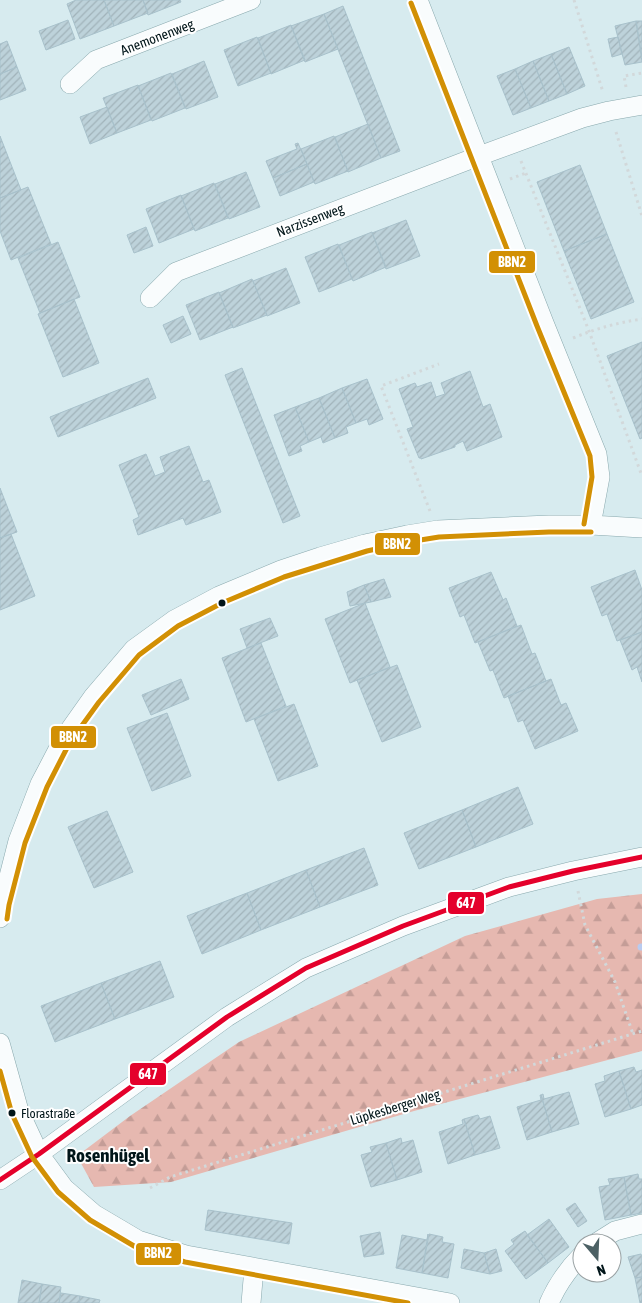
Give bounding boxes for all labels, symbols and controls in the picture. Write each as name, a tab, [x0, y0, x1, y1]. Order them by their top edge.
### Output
street label: Anemonenweg	[118, 16, 196, 58]
street label: Narzissenweg	[274, 200, 346, 240]
line badge: BBN2	[488, 250, 536, 274]
text: BBN2	[498, 254, 526, 270]
line badge: BBN2	[374, 532, 421, 556]
text: BBN2	[383, 536, 411, 552]
unlabelled marker	[217, 598, 227, 608]
line badge: BBN2	[50, 725, 97, 749]
text: BBN2	[59, 729, 87, 745]
line badge: 647	[447, 891, 485, 915]
text: 647	[456, 895, 476, 911]
line badge: 647	[129, 1062, 167, 1086]
text: 647	[138, 1066, 158, 1082]
street label: Lüpkesberger Weg	[348, 1086, 442, 1128]
place label: Florastraße	[21, 1106, 75, 1121]
marker: Florastraße	[7, 1108, 17, 1118]
district label: Rosenhügel	[67, 1144, 150, 1166]
north arrow	[572, 1233, 622, 1283]
line badge: BBN2	[135, 1242, 182, 1266]
text: BBN2	[144, 1245, 172, 1261]
text: N	[595, 1261, 608, 1279]

